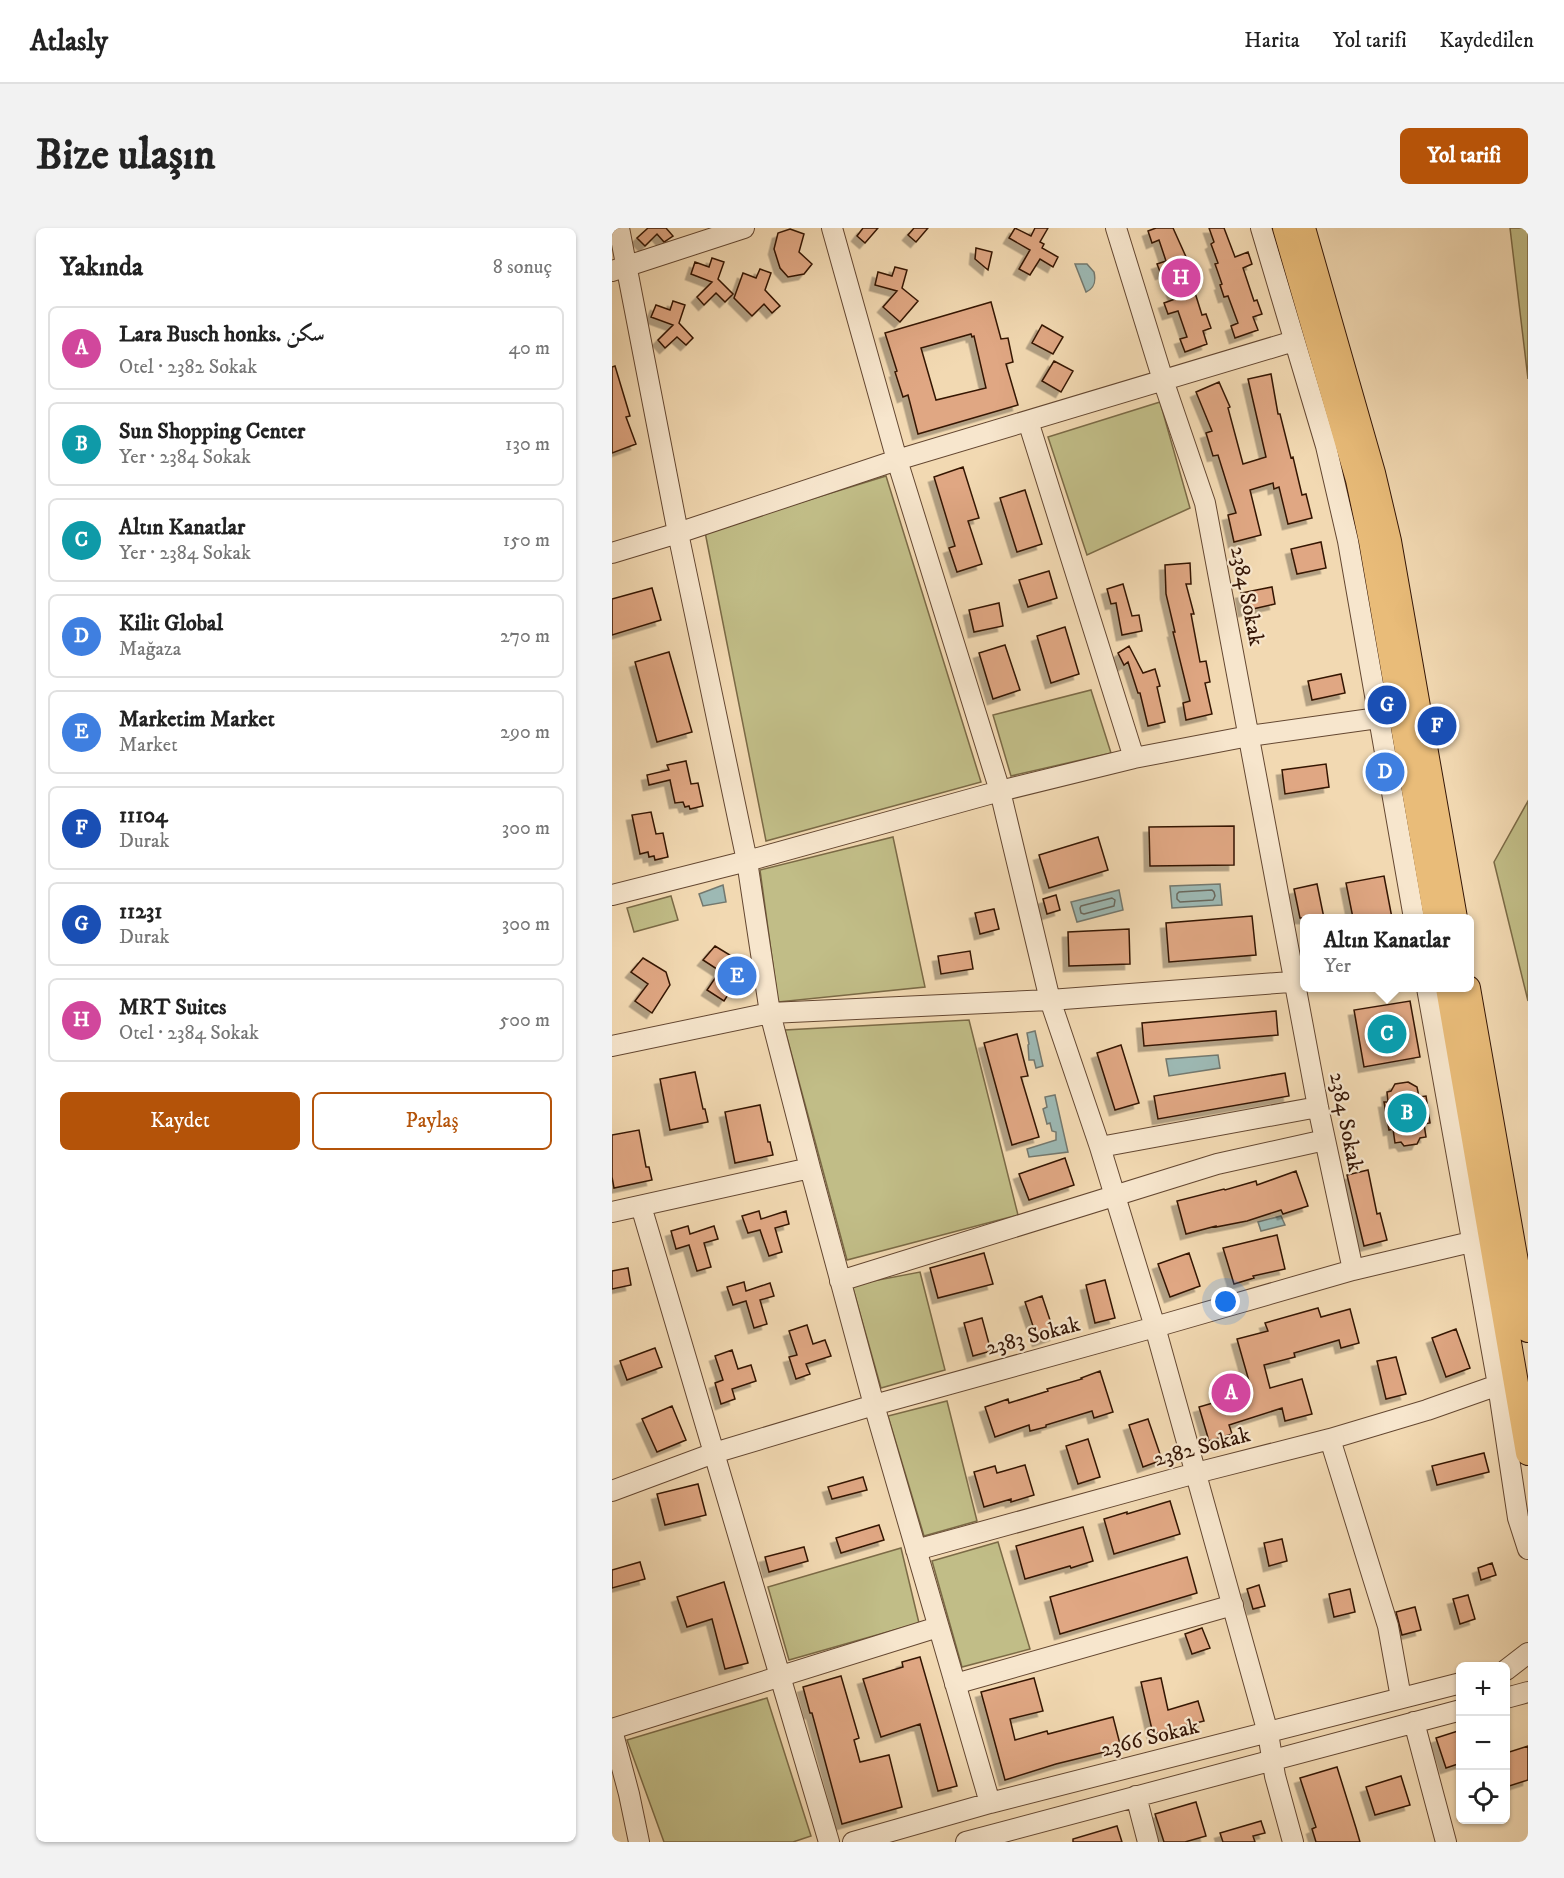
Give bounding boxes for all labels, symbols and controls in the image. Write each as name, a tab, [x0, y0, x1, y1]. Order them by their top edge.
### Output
text: Atlasly	[30, 24, 108, 59]
text: Harita	[1244, 28, 1300, 54]
text: Yol tarifi	[1333, 28, 1407, 54]
text: Kaydedilen	[1440, 28, 1534, 54]
button: Yol tarifi	[1400, 128, 1528, 184]
text: Bize ulaşın	[36, 130, 216, 182]
text: Yakında	[60, 251, 143, 284]
text: 8 sonuç	[493, 255, 552, 280]
pin: H	[1162, 256, 1200, 300]
text: Lara Busch honks. سكن	[119, 321, 325, 348]
text: A	[75, 336, 88, 361]
text: 40 m	[508, 336, 550, 361]
text: Otel · 2382 Sokak	[119, 355, 257, 380]
text: Sun Shopping Center	[119, 418, 305, 445]
text: B	[75, 432, 88, 457]
text: 130 m	[505, 432, 550, 457]
text: Yer · 2384 Sokak	[119, 445, 251, 470]
text: Altın Kanatlar	[119, 514, 245, 541]
text: C	[75, 528, 88, 553]
text: 150 m	[503, 528, 550, 553]
text: Yer · 2384 Sokak	[119, 541, 251, 566]
street label: 2384 Sokak	[1224, 544, 1270, 648]
text: Kilit Global	[119, 610, 223, 637]
text: D	[74, 624, 89, 649]
text: 270 m	[500, 624, 550, 649]
text: Mağaza	[119, 637, 181, 662]
pin: G	[1368, 682, 1406, 728]
pin: F	[1418, 704, 1456, 748]
text: Marketim Market	[119, 706, 275, 733]
text: E	[74, 720, 89, 745]
text: 290 m	[500, 720, 550, 745]
text: Market	[119, 733, 178, 758]
pin: D	[1366, 750, 1404, 794]
text: 11104	[119, 802, 168, 829]
text: F	[75, 816, 88, 841]
text: 300 m	[502, 816, 550, 841]
text: Durak	[119, 829, 169, 854]
text: 11231	[119, 898, 162, 925]
text: G	[75, 912, 88, 937]
text: 300 m	[502, 912, 550, 937]
popup	[1300, 914, 1474, 992]
text: Durak	[119, 925, 169, 950]
text: Altın Kanatlar	[1324, 927, 1450, 954]
pin: E	[718, 954, 756, 999]
text: Yer	[1324, 954, 1351, 979]
text: MRT Suites	[119, 994, 226, 1021]
text: H	[73, 1008, 90, 1033]
text: 500 m	[499, 1008, 550, 1033]
pin: C	[1368, 1012, 1406, 1056]
text: Otel · 2384 Sokak	[119, 1021, 259, 1046]
street label: 2384 Sokak	[1323, 1070, 1369, 1174]
pin: B	[1388, 1090, 1426, 1136]
button: Kaydet	[60, 1092, 300, 1150]
button: Paylaş	[312, 1092, 552, 1150]
your location	[1211, 1287, 1240, 1316]
street label: 2383 Sokak	[983, 1310, 1083, 1361]
pin: A	[1212, 1370, 1250, 1416]
street label: 2382 Sokak	[1151, 1421, 1253, 1473]
map controls	[1456, 1662, 1510, 1824]
button: +	[1456, 1662, 1510, 1716]
street label: 2366 Sokak	[1098, 1713, 1202, 1763]
button: −	[1456, 1716, 1510, 1770]
button: locate	[1456, 1770, 1510, 1824]

